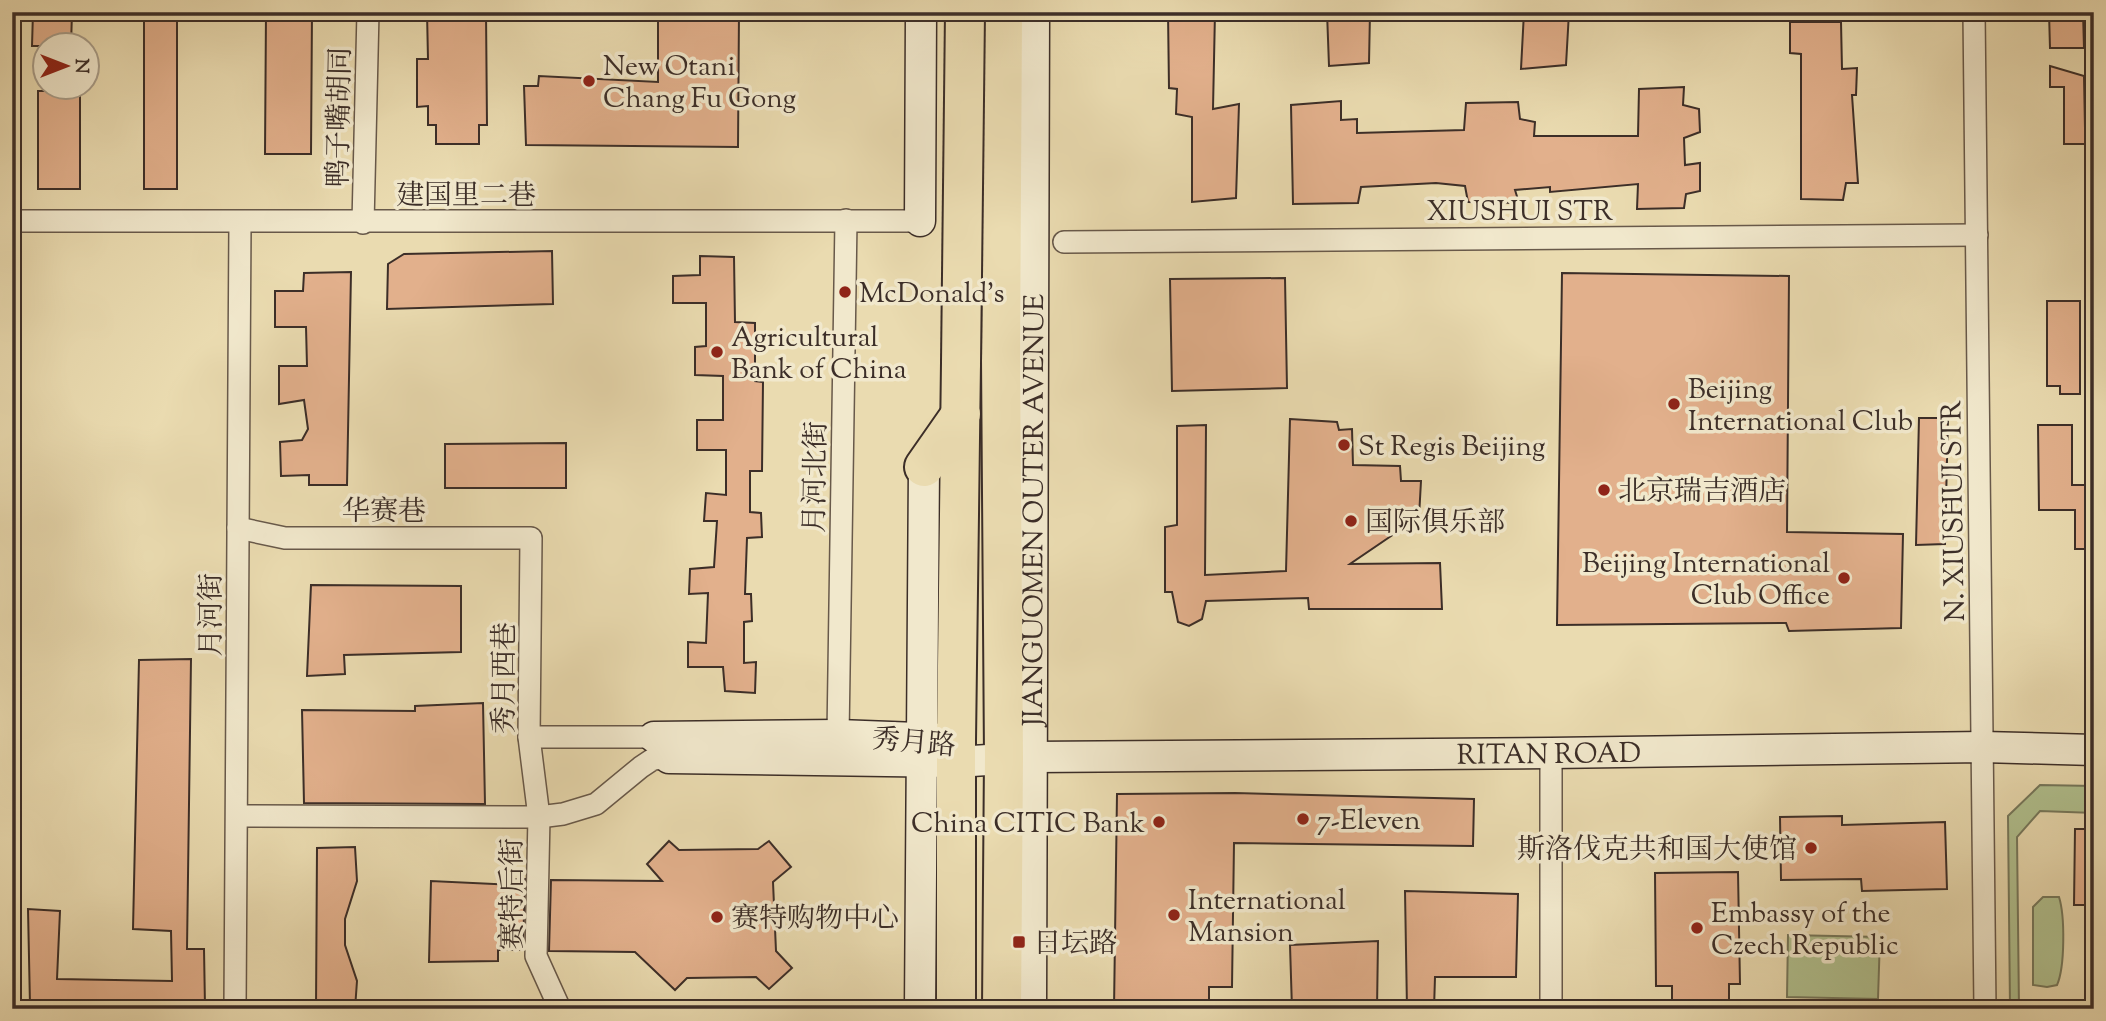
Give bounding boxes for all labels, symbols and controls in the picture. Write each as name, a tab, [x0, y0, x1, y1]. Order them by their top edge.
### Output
north arrow	[32, 32, 102, 102]
street label: 鸭子嘴胡同	[320, 47, 362, 187]
place label: New Otani Chang Fu Gong	[603, 48, 796, 120]
text: N	[67, 58, 94, 74]
marker: New Otani Chang Fu Gong	[581, 73, 597, 89]
street label: 建国里二巷	[396, 177, 536, 217]
street label: XIUSHUI STR	[1427, 193, 1613, 233]
place label: McDonald's	[859, 275, 1005, 315]
marker: McDonald's	[837, 284, 853, 300]
street label: JIANGUOMEN OUTER AVENUE	[1015, 294, 1056, 728]
place label: Agricultural Bank of China	[731, 319, 907, 391]
marker: Agricultural Bank of China	[709, 344, 725, 360]
place label: Beijing International Club	[1688, 371, 1913, 443]
marker: Beijing International Club	[1666, 396, 1682, 412]
street label: N. XIUSHUI STR	[1933, 400, 1977, 622]
street label: 月河北街	[796, 421, 838, 533]
place label: St Regis Beijing	[1358, 428, 1545, 468]
marker: St Regis Beijing	[1336, 437, 1352, 453]
place label: 北京瑞吉酒店	[1618, 473, 1786, 513]
marker: 北京瑞吉酒店	[1596, 482, 1612, 498]
street label: 华赛巷	[342, 493, 426, 533]
place label: 国际俱乐部	[1365, 504, 1505, 544]
marker: 国际俱乐部	[1343, 513, 1359, 529]
place label: Beijing International Club Office	[1582, 545, 1830, 617]
marker: Beijing International Club Office	[1836, 570, 1852, 586]
street label: 月河街	[193, 573, 233, 657]
street label: 秀月西巷	[486, 622, 526, 734]
street label: 秀月路	[870, 720, 957, 768]
street label: RITAN ROAD	[1456, 735, 1641, 777]
place label: 7-Eleven	[1317, 802, 1421, 842]
place label: China CITIC Bank	[911, 805, 1145, 845]
marker: 7-Eleven	[1295, 811, 1311, 827]
marker: China CITIC Bank	[1151, 814, 1167, 830]
place label: 斯洛伐克共和国大使馆	[1517, 831, 1797, 871]
street label: 赛特后街	[494, 838, 534, 950]
marker: 斯洛伐克共和国大使馆	[1803, 840, 1819, 856]
place label: International Mansion	[1188, 882, 1346, 954]
place label: Embassy of the Czech Republic	[1711, 895, 1899, 967]
place label: 赛特购物中心	[731, 900, 899, 940]
marker: International Mansion	[1166, 907, 1182, 923]
marker: 赛特购物中心	[709, 909, 725, 925]
marker: Embassy of the Czech Republic	[1689, 920, 1705, 936]
place label: 日坛路	[1033, 925, 1117, 965]
marker: 日坛路	[1011, 934, 1027, 950]

